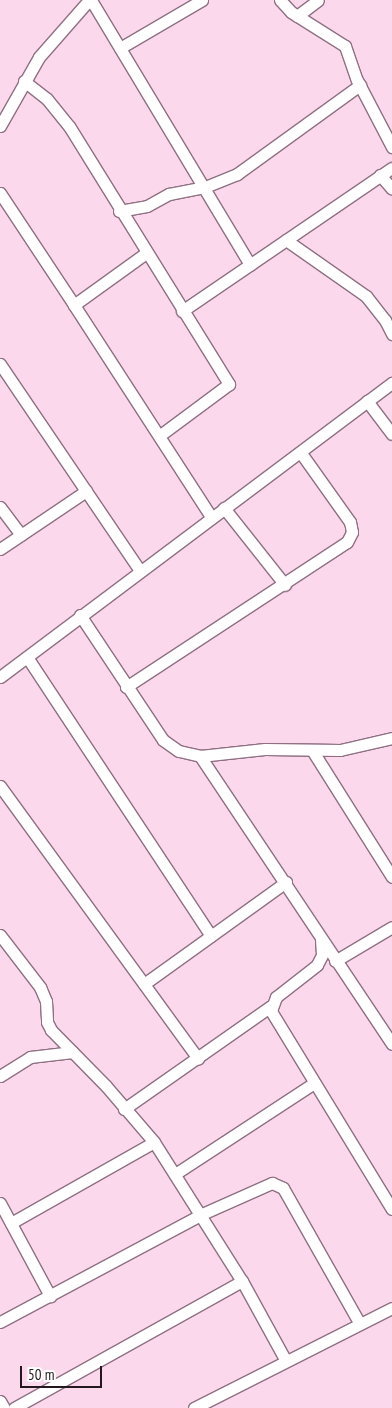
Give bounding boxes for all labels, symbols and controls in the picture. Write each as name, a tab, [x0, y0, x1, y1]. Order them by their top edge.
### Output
scale bar	[22, 1356, 105, 1388]
text: 50 m	[28, 1365, 54, 1384]

